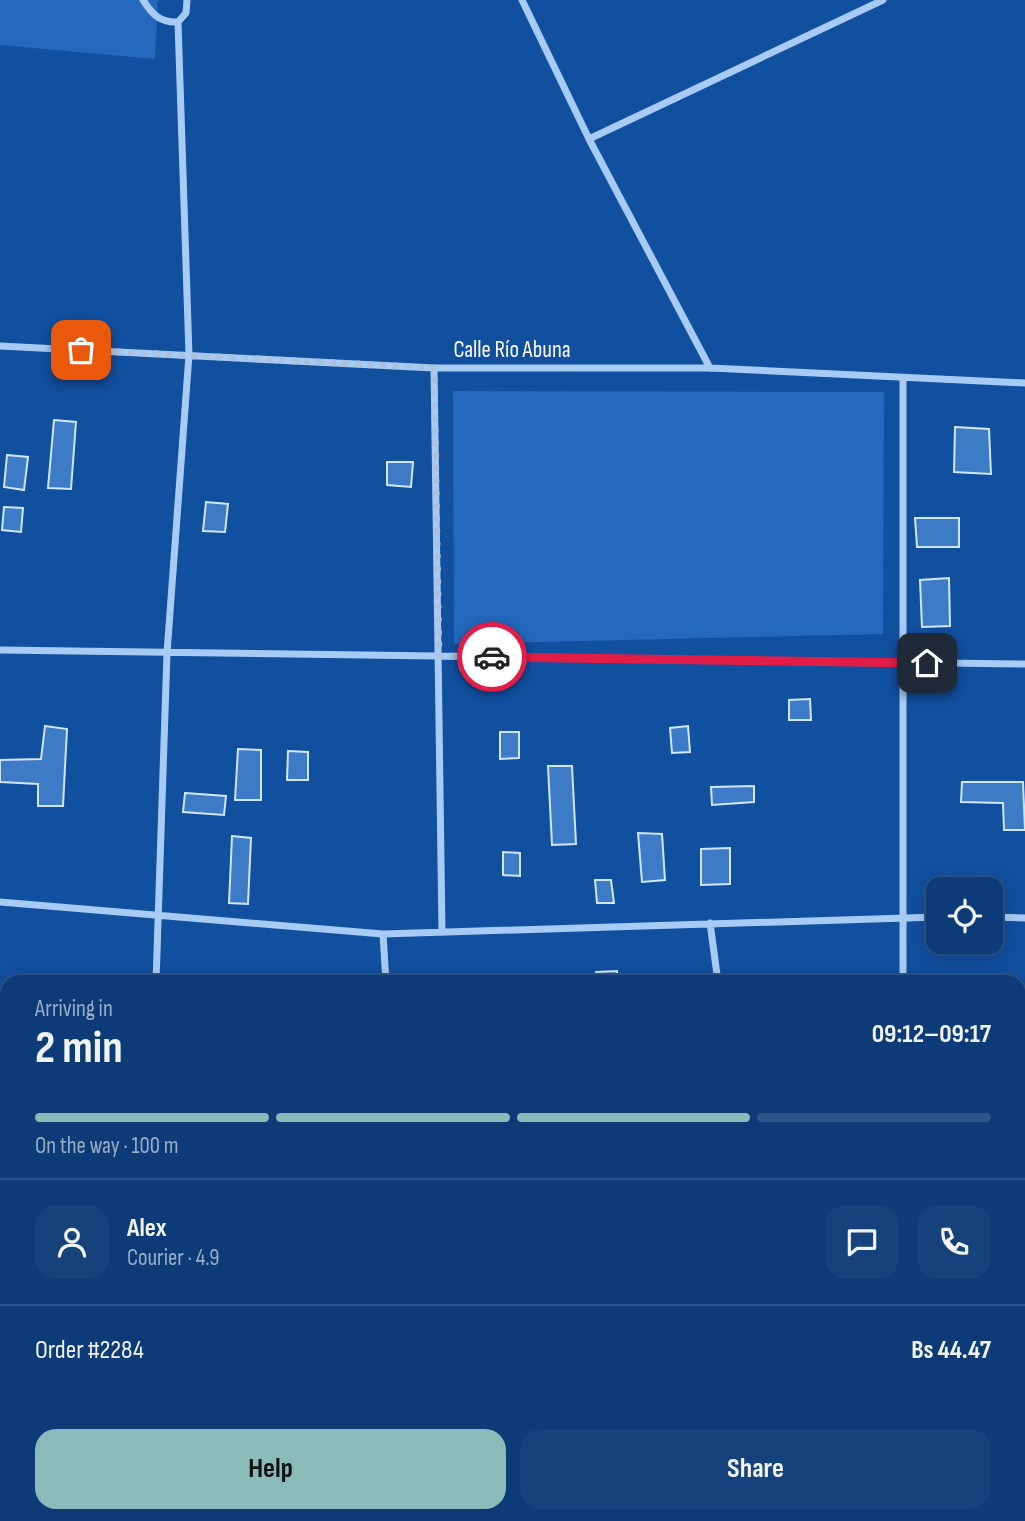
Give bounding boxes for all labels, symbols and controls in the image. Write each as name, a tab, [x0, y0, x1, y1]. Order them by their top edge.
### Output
pin	[51, 320, 111, 380]
icon: bag	[62, 331, 100, 369]
street label: Calle Río Abuna	[453, 336, 571, 364]
courier	[457, 622, 527, 692]
pin	[897, 633, 957, 693]
icon: car	[473, 638, 511, 676]
icon: home	[908, 644, 946, 682]
map controls	[926, 877, 1003, 954]
button: locate	[926, 877, 1003, 954]
text: Arriving in	[35, 995, 113, 1023]
text: 09:12–09:17	[872, 1019, 991, 1050]
text: 2 min	[35, 1021, 123, 1076]
text: On the way · 100 m	[35, 1132, 179, 1160]
button: person	[35, 1205, 109, 1279]
button: chat	[825, 1205, 899, 1279]
button: phone	[917, 1205, 991, 1279]
text: Alex	[127, 1213, 167, 1244]
text: Courier · 4.9	[127, 1244, 219, 1272]
text: Order #2284	[35, 1335, 144, 1366]
text: Bs 44.47	[911, 1335, 991, 1366]
button: Help	[35, 1429, 506, 1509]
button: Share	[520, 1429, 991, 1509]

